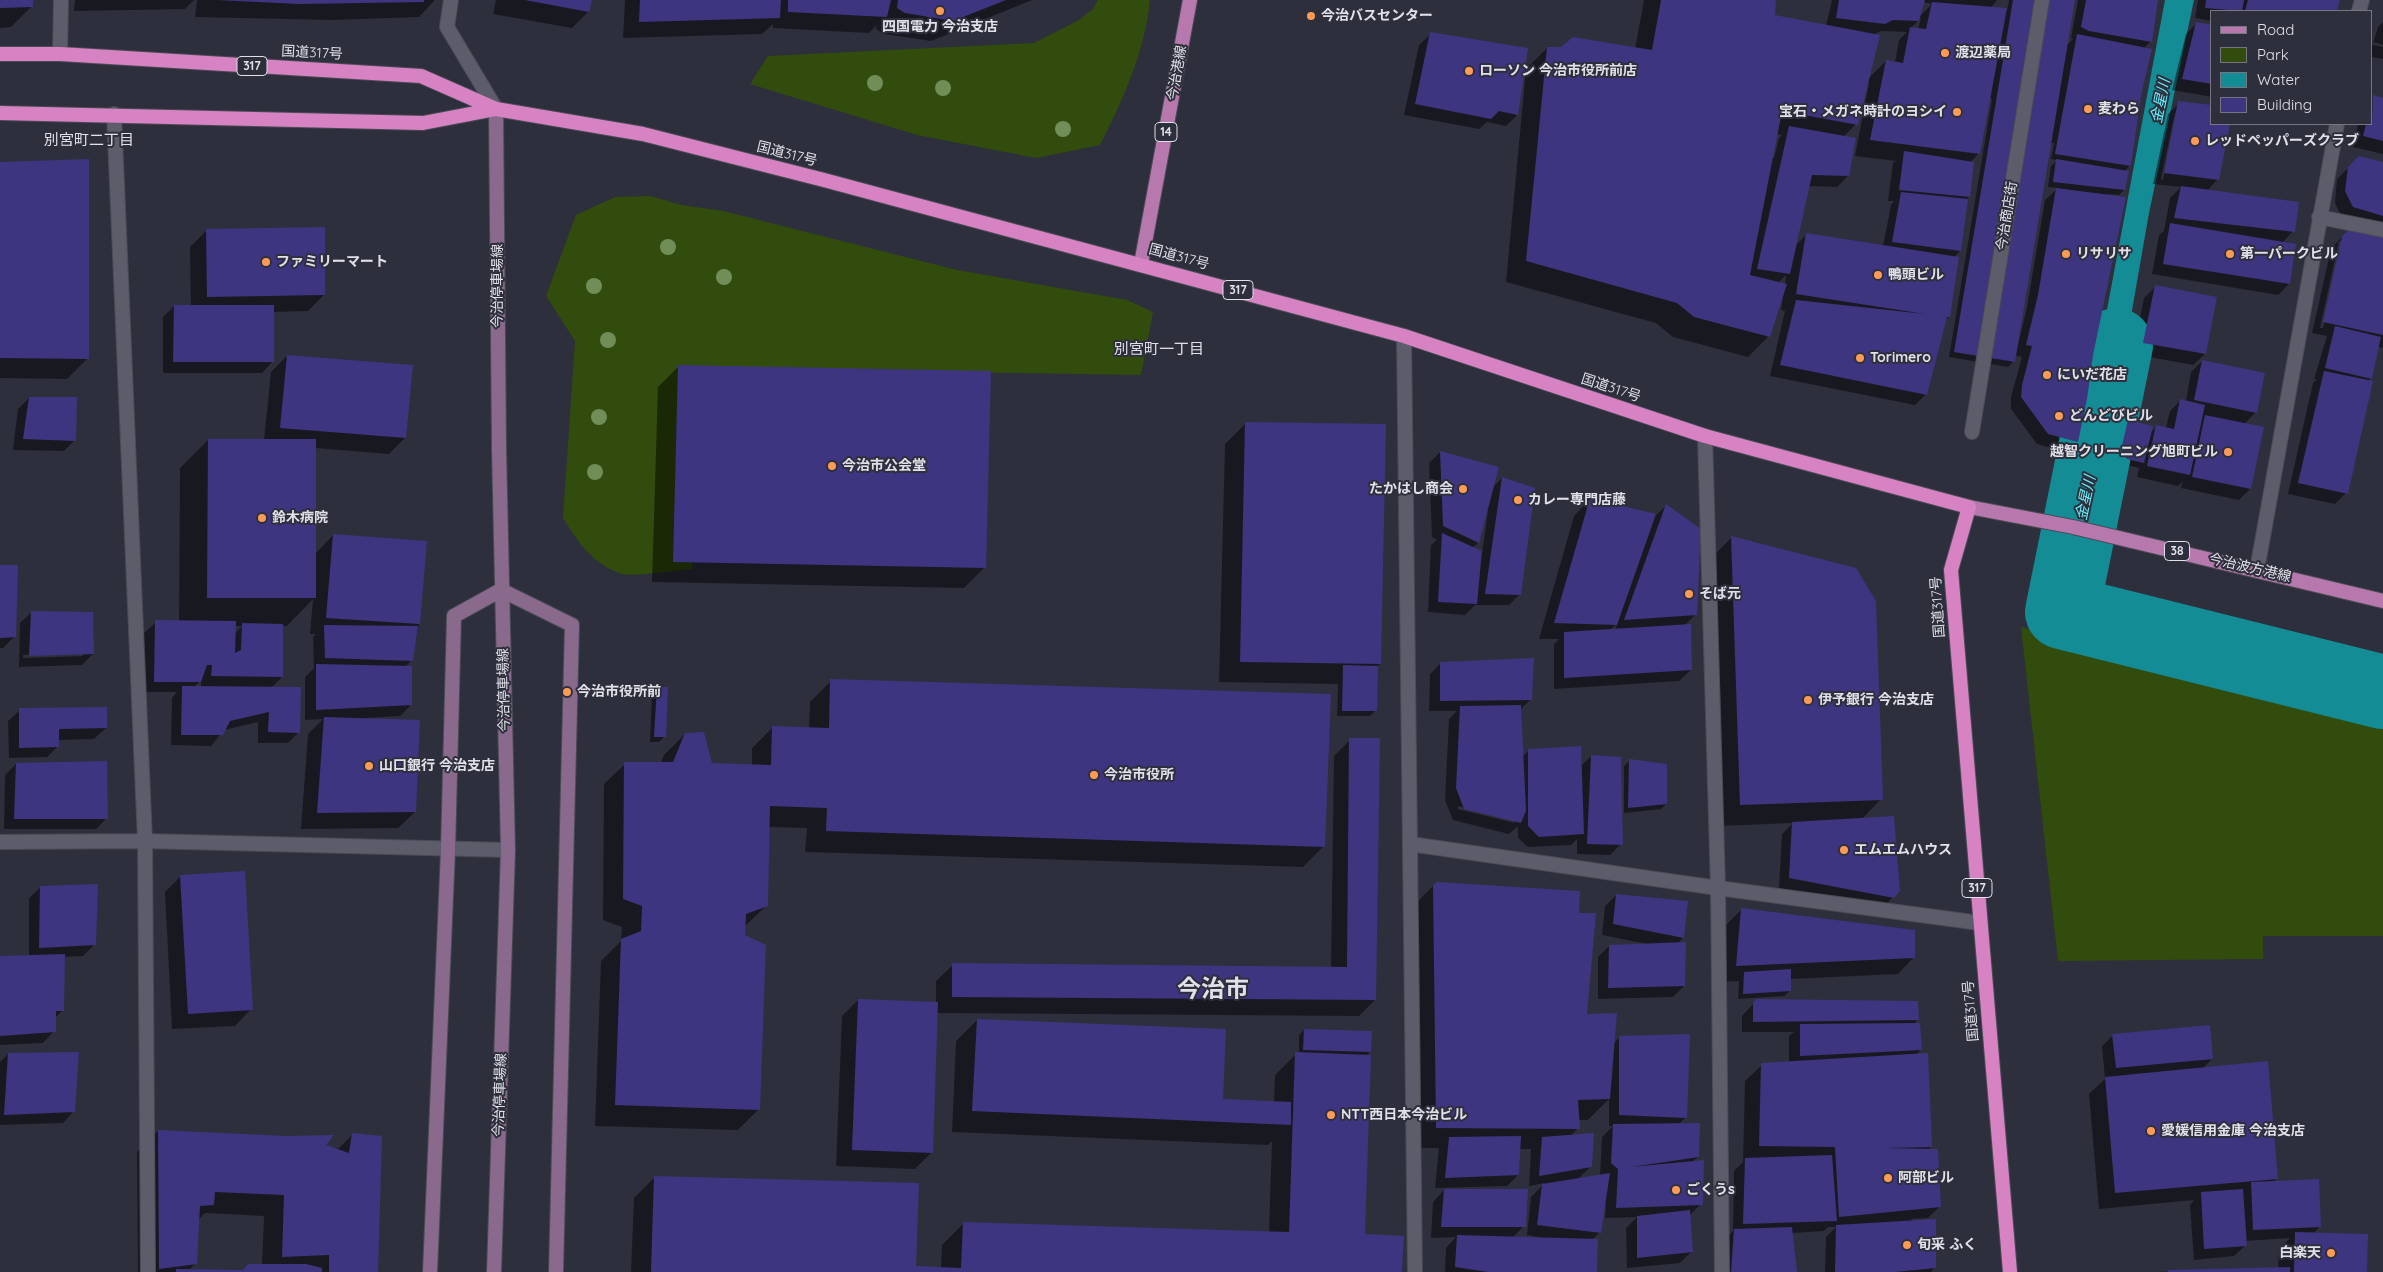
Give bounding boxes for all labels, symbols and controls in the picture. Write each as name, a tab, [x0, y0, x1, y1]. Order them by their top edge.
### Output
marker: 四国電力 今治支店	[934, 5, 946, 17]
place label: 今治バスセンター	[1321, 8, 1433, 24]
marker: 今治バスセンター	[1305, 10, 1317, 22]
legend	[2210, 10, 2373, 125]
place label: 四国電力 今治支店	[882, 19, 998, 35]
text: Road	[2257, 20, 2294, 39]
street label: 国道317号	[281, 43, 343, 63]
street label: 今治港線	[1164, 44, 1190, 102]
place label: 渡辺薬局	[1955, 45, 2011, 61]
text: Park	[2257, 45, 2289, 64]
marker: 渡辺薬局	[1939, 47, 1951, 59]
road number: 317	[237, 56, 267, 76]
place label: ローソン 今治市役所前店	[1479, 63, 1637, 79]
marker: ローソン 今治市役所前店	[1463, 65, 1475, 77]
text: Water	[2257, 70, 2300, 89]
water label: 金星川	[2148, 77, 2174, 125]
text: Building	[2257, 95, 2312, 114]
place label: 麦わら	[2098, 101, 2140, 117]
marker: 麦わら	[2082, 103, 2094, 115]
place label: 宝石・メガネ時計のヨシイ	[1779, 104, 1947, 120]
marker: 宝石・メガネ時計のヨシイ	[1951, 106, 1963, 118]
road number: 14	[1155, 122, 1177, 142]
district label: 別宮町二丁目	[44, 131, 134, 149]
place label: レッドペッパーズクラブ	[2205, 133, 2359, 149]
marker: レッドペッパーズクラブ	[2189, 135, 2201, 147]
street label: 国道317号	[755, 138, 819, 170]
street label: 今治商店街	[1993, 180, 2021, 252]
street label: 国道317号	[1147, 241, 1211, 273]
street label: 今治停車場線	[490, 244, 506, 328]
place label: リサリサ	[2076, 246, 2132, 262]
place label: 第一パークビル	[2240, 246, 2338, 262]
marker: リサリサ	[2060, 248, 2072, 260]
marker: 第一パークビル	[2224, 248, 2236, 260]
place label: ファミリーマート	[276, 254, 388, 270]
marker: ファミリーマート	[260, 256, 272, 268]
place label: 鴨頭ビル	[1888, 267, 1944, 283]
marker: 鴨頭ビル	[1872, 269, 1884, 281]
road number: 317	[1223, 280, 1253, 300]
district label: 別宮町一丁目	[1114, 340, 1204, 358]
place label: Torimero	[1870, 350, 1931, 366]
marker: Torimero	[1854, 352, 1866, 364]
place label: にいだ花店	[2057, 367, 2127, 383]
marker: にいだ花店	[2041, 369, 2053, 381]
street label: 国道317号	[1579, 370, 1643, 406]
place label: どんどびビル	[2069, 408, 2153, 424]
marker: どんどびビル	[2053, 410, 2065, 422]
place label: 越智クリーニング旭町ビル	[2050, 444, 2218, 460]
marker: 越智クリーニング旭町ビル	[2222, 446, 2234, 458]
place label: 今治市公会堂	[842, 458, 926, 474]
marker: 今治市公会堂	[826, 460, 838, 472]
water label: 金星川	[2073, 474, 2099, 522]
place label: たかはし商会	[1369, 481, 1453, 497]
marker: たかはし商会	[1457, 483, 1469, 495]
place label: カレー専門店藤	[1528, 492, 1626, 508]
marker: カレー専門店藤	[1512, 494, 1524, 506]
place label: 鈴木病院	[272, 510, 328, 526]
marker: 鈴木病院	[256, 512, 268, 524]
road number: 38	[2164, 542, 2190, 560]
street label: 今治波方港線	[2207, 550, 2293, 586]
street label: 国道317号	[1927, 576, 1949, 638]
place label: そば元	[1699, 586, 1741, 602]
marker: そば元	[1683, 588, 1695, 600]
street label: 今治停車場線	[495, 648, 513, 732]
place label: 今治市役所前	[577, 684, 661, 700]
marker: 今治市役所前	[561, 686, 573, 698]
place label: 伊予銀行 今治支店	[1818, 692, 1934, 708]
marker: 伊予銀行 今治支店	[1802, 694, 1814, 706]
place label: 山口銀行 今治支店	[379, 758, 495, 774]
marker: 山口銀行 今治支店	[363, 760, 375, 772]
place label: 今治市役所	[1104, 767, 1174, 783]
marker: 今治市役所	[1088, 769, 1100, 781]
place label: エムエムハウス	[1854, 842, 1952, 858]
marker: エムエムハウス	[1838, 844, 1850, 856]
road number: 317	[1962, 878, 1992, 898]
district label: 今治市	[1177, 976, 1249, 1004]
street label: 国道317号	[1960, 980, 1982, 1042]
street label: 今治停車場線	[490, 1053, 510, 1137]
place label: NTT西日本今治ビル	[1341, 1107, 1467, 1123]
marker: NTT西日本今治ビル	[1325, 1109, 1337, 1121]
place label: 愛媛信用金庫 今治支店	[2161, 1123, 2305, 1139]
marker: 愛媛信用金庫 今治支店	[2145, 1125, 2157, 1137]
place label: 阿部ビル	[1898, 1170, 1954, 1186]
marker: 阿部ビル	[1882, 1172, 1894, 1184]
place label: ごくうs	[1686, 1182, 1735, 1198]
marker: ごくうs	[1670, 1184, 1682, 1196]
place label: 旬采 ふく	[1917, 1237, 1977, 1253]
marker: 旬采 ふく	[1901, 1239, 1913, 1251]
place label: 白楽天	[2279, 1245, 2321, 1261]
marker: 白楽天	[2325, 1247, 2337, 1259]

